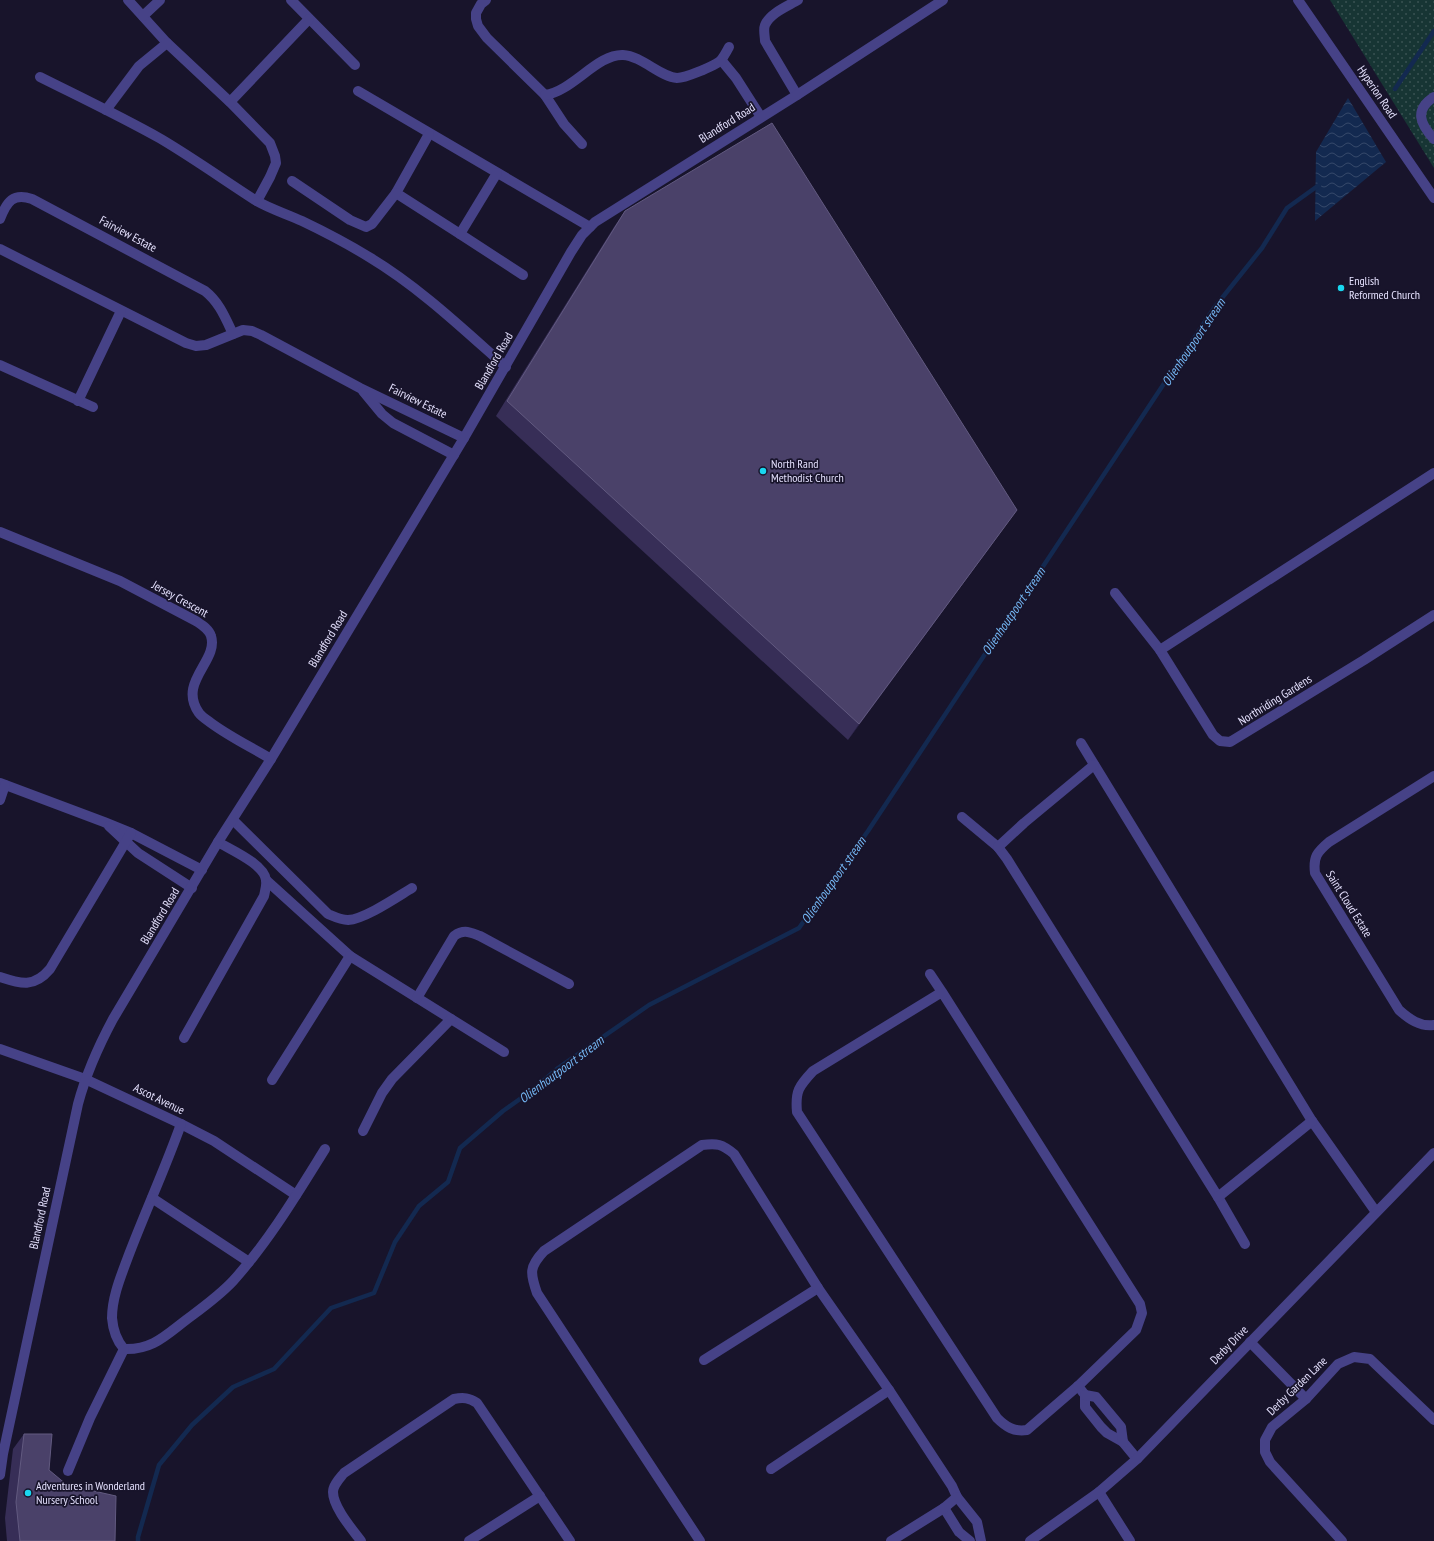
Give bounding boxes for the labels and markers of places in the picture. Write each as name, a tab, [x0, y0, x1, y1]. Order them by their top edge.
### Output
place label: English Reformed Church	[1349, 273, 1420, 302]
marker: English Reformed Church	[1336, 283, 1346, 293]
place label: North Rand Methodist Church	[771, 456, 844, 485]
marker: North Rand Methodist Church	[758, 466, 768, 476]
place label: Adventures in Wonderland Nursery School	[36, 1478, 145, 1507]
marker: Adventures in Wonderland Nursery School	[23, 1488, 33, 1498]

